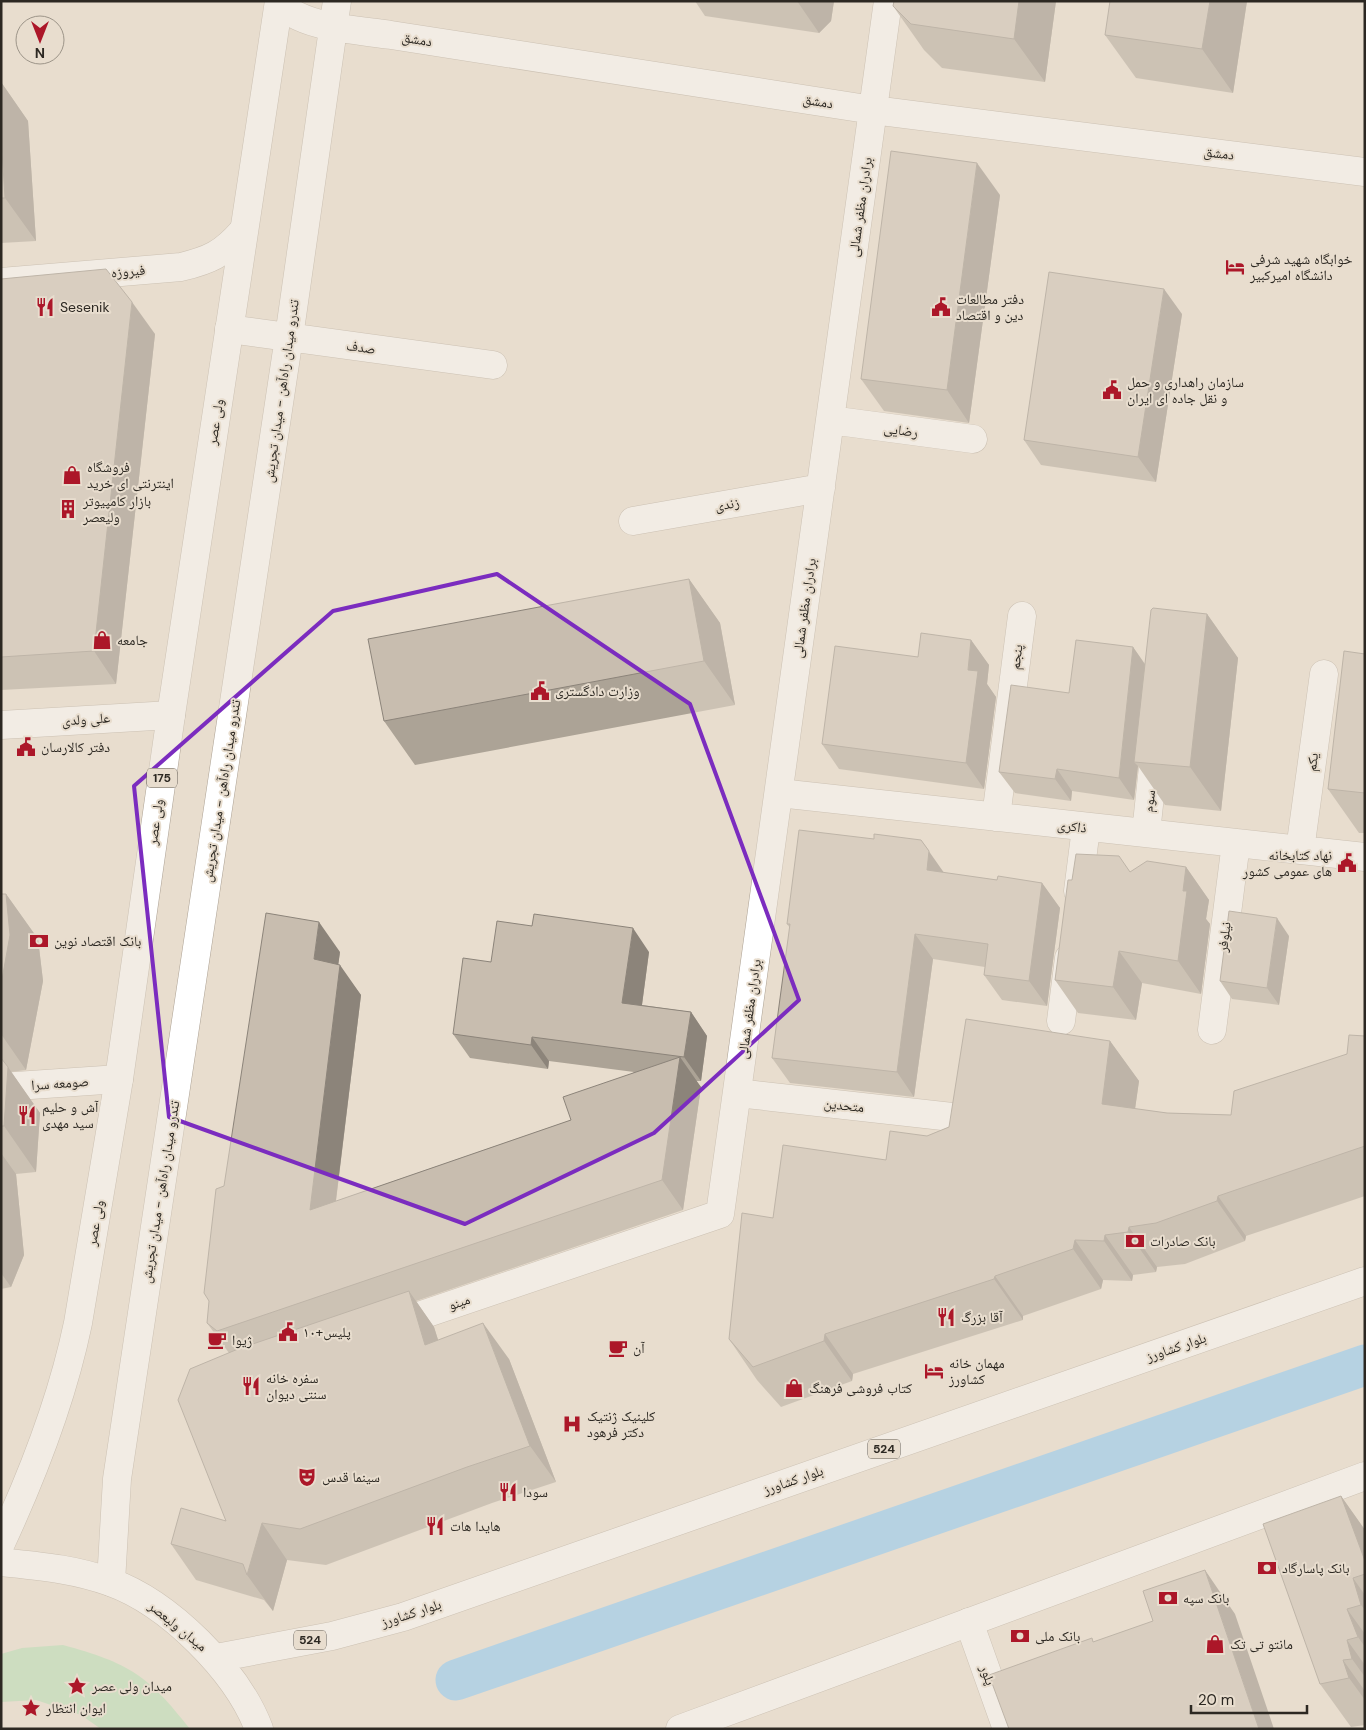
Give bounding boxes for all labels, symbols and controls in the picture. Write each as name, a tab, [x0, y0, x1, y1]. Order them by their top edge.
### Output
north arrow	[15, 15, 65, 65]
street label: دمشق	[400, 28, 434, 51]
text: N	[35, 44, 45, 62]
street label: دمشق	[801, 90, 835, 113]
street label: دمشق	[1203, 142, 1235, 165]
street label: برادران مظفر شمالی	[844, 156, 876, 258]
place label: خوابگاه شهید شرفی دانشگاه امیرکبیر	[1249, 250, 1352, 284]
hotel icon: خوابگاه شهید شرفی دانشگاه امیرکبیر	[1224, 256, 1246, 278]
street label: فیروزه	[110, 261, 146, 281]
place label: دفتر مطالعات دین و اقتصاد	[956, 290, 1024, 324]
restaurant icon: Sesenik	[34, 296, 56, 318]
public building icon: دفتر مطالعات دین و اقتصاد	[930, 296, 952, 318]
place label: Sesenik	[60, 298, 110, 316]
street label: تندرو میدان راه‌آهن - میدان تجریش	[259, 298, 303, 484]
street label: صدف	[345, 336, 377, 358]
place label: سازمان راهداری و حمل و نقل جاده ای ایران	[1127, 373, 1244, 407]
public building icon: سازمان راهداری و حمل و نقل جاده ای ایران	[1101, 379, 1123, 401]
street label: ولی عصر	[202, 398, 228, 447]
street label: رضایی	[883, 419, 919, 441]
place label: فروشگاه اینترنتی ای خرید	[87, 458, 174, 492]
shop icon: فروشگاه اینترنتی ای خرید	[61, 464, 83, 486]
place label: بازار کامپیوتر ولیعصر	[82, 492, 151, 526]
street label: زندی	[713, 493, 741, 515]
building icon: بازار کامپیوتر ولیعصر	[57, 498, 79, 520]
street label: برادران مظفر شمالی	[788, 557, 820, 659]
shop icon: جامعه	[91, 629, 113, 651]
place label: جامعه	[117, 631, 148, 649]
street label: پنجم	[1006, 643, 1028, 671]
public building icon: وزارت دادگستری	[529, 680, 551, 702]
place label: وزارت دادگستری	[555, 682, 640, 700]
street label: تندرو میدان راه‌آهن - میدان تجریش	[198, 698, 244, 884]
street label: علی ولدی	[61, 708, 111, 730]
public building icon: دفتر کالارسان	[15, 736, 37, 758]
place label: دفتر کالارسان	[41, 738, 110, 756]
street label: یکم	[1302, 751, 1323, 773]
road number: 175	[147, 768, 177, 788]
street label: سوم	[1139, 789, 1160, 813]
street label: ولی عصر	[143, 798, 167, 847]
street label: ذاکری	[1056, 815, 1088, 837]
place label: نهاد کتابخانه های عمومی کشور	[1242, 846, 1332, 880]
public building icon: نهاد کتابخانه های عمومی کشور	[1336, 852, 1358, 874]
street label: نیلوفر	[1213, 921, 1235, 954]
bank icon: بانک اقتصاد نوین	[28, 930, 50, 952]
place label: بانک اقتصاد نوین	[54, 932, 142, 950]
street label: برادران مظفر شمالی	[733, 958, 765, 1060]
street label: صومعه سرا	[30, 1072, 90, 1094]
street label: متحدین	[823, 1094, 865, 1116]
place label: آش و حلیم سید مهدی	[42, 1098, 99, 1132]
street label: تندرو میدان راه‌آهن - میدان تجریش	[137, 1099, 183, 1285]
restaurant icon: آش و حلیم سید مهدی	[16, 1104, 38, 1126]
street label: ولی عصر	[82, 1199, 108, 1248]
bank icon: بانک صادرات	[1124, 1230, 1146, 1252]
place label: بانک صادرات	[1150, 1232, 1216, 1250]
street label: مینو	[446, 1290, 472, 1314]
restaurant icon: آقا بزرگ	[935, 1306, 957, 1328]
place label: آقا بزرگ	[961, 1308, 1003, 1326]
public building icon: پلیس+۱۰	[277, 1321, 299, 1343]
place label: پلیس+۱۰	[303, 1323, 351, 1341]
street label: بلوار کشاورز	[1143, 1328, 1209, 1366]
cafe icon: ژیوا	[206, 1329, 228, 1351]
place label: ژیوا	[232, 1331, 252, 1349]
cafe icon: آن	[607, 1337, 629, 1359]
place label: آن	[633, 1339, 645, 1357]
place label: مهمان خانه كشاورز	[948, 1354, 1005, 1388]
hotel icon: مهمان خانه كشاورز	[923, 1360, 945, 1382]
place label: سفره خانه سنتی دیوان	[266, 1369, 326, 1403]
restaurant icon: سفره خانه سنتی دیوان	[240, 1375, 262, 1397]
shop icon: کتاب فروشی فرهنگ	[783, 1377, 805, 1399]
place label: کتاب فروشی فرهنگ	[809, 1379, 912, 1397]
place label: کلینیک ژنتیک دکتر فرهود	[587, 1407, 655, 1441]
hospital icon: کلینیک ژنتیک دکتر فرهود	[561, 1413, 583, 1435]
road number: 524	[868, 1440, 900, 1458]
street label: بلوار کشاورز	[760, 1461, 826, 1499]
theatre icon: سینما قدس	[296, 1466, 318, 1488]
place label: سینما قدس	[322, 1468, 380, 1486]
restaurant icon: سودا	[497, 1481, 519, 1503]
place label: سودا	[523, 1483, 548, 1501]
restaurant icon: هایدا هات	[424, 1515, 446, 1537]
place label: هایدا هات	[450, 1517, 501, 1535]
bank icon: بانک پاسارگاد	[1256, 1557, 1278, 1579]
place label: بانک پاسارگاد	[1282, 1559, 1350, 1577]
bank icon: بانک سپه	[1157, 1587, 1179, 1609]
place label: بانک سپه	[1183, 1589, 1230, 1607]
street label: بلوار کشاورز	[378, 1595, 444, 1631]
street label: میدان ولیعصر	[144, 1596, 211, 1655]
bank icon: بانک ملی	[1009, 1625, 1031, 1647]
place label: بانک ملی	[1035, 1627, 1080, 1645]
road number: 524	[294, 1630, 326, 1650]
shop icon: مانتو تی تک	[1204, 1633, 1226, 1655]
place label: مانتو تی تک	[1230, 1635, 1293, 1653]
street label: پلور	[976, 1661, 1000, 1688]
place icon: میدان ولی عصر	[66, 1675, 88, 1697]
place label: میدان ولی عصر	[91, 1677, 172, 1695]
scale bar	[1191, 1682, 1307, 1714]
text: 20 m	[1198, 1690, 1234, 1710]
place icon: ایوان انتظار	[20, 1697, 42, 1719]
place label: ایوان انتظار	[45, 1699, 106, 1717]

